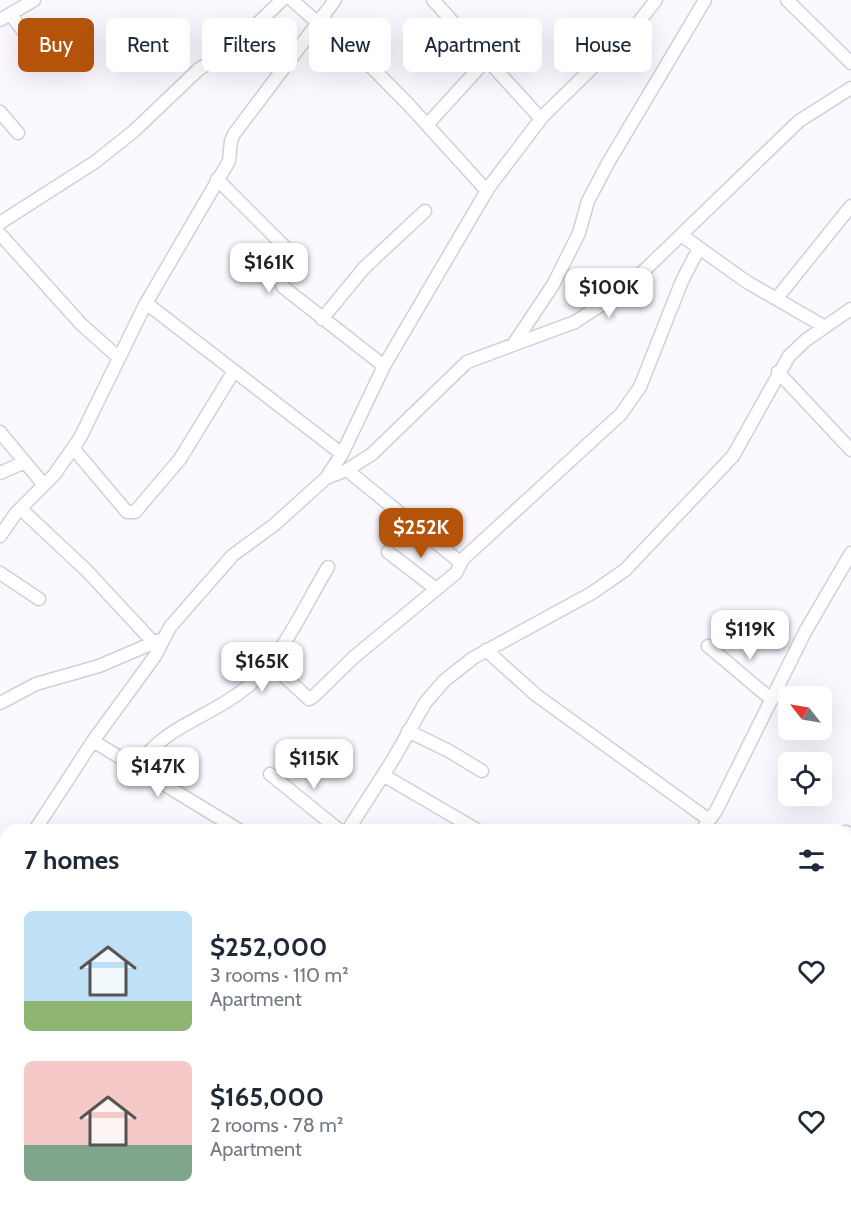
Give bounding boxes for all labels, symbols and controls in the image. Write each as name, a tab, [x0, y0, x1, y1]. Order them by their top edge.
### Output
chip: Buy	[18, 18, 94, 72]
chip: Rent	[106, 18, 190, 72]
chip: Filters	[202, 18, 297, 72]
chip: New	[309, 18, 391, 72]
chip: Apartment	[403, 18, 542, 72]
chip: House	[554, 18, 652, 72]
pin: $161K	[227, 243, 311, 294]
text: $161K	[244, 250, 294, 274]
pin: $100K	[567, 268, 651, 319]
text: $100K	[579, 275, 639, 299]
pin: $252K	[379, 508, 463, 559]
text: $252K	[393, 515, 449, 539]
pin: $119K	[708, 610, 792, 661]
text: $119K	[725, 617, 775, 641]
pin: $165K	[220, 642, 304, 693]
text: $165K	[235, 649, 289, 673]
north arrow	[778, 686, 832, 740]
map controls	[778, 686, 832, 806]
pin: $115K	[272, 739, 356, 790]
text: $115K	[289, 746, 339, 770]
pin: $147K	[116, 747, 200, 798]
button: locate	[778, 752, 832, 806]
text: $147K	[131, 754, 185, 778]
text: 7 homes	[24, 844, 119, 876]
icon: filters	[795, 844, 828, 877]
text: $252,000	[210, 931, 327, 963]
icon: home	[72, 935, 144, 1007]
icon: heart	[795, 955, 828, 988]
text: 3 rooms · 110 m²	[210, 963, 349, 987]
text: Apartment	[210, 987, 302, 1011]
text: $165,000	[210, 1081, 324, 1113]
icon: home	[72, 1085, 144, 1157]
icon: heart	[795, 1105, 828, 1138]
text: 2 rooms · 78 m²	[210, 1113, 343, 1137]
text: Apartment	[210, 1137, 302, 1161]

